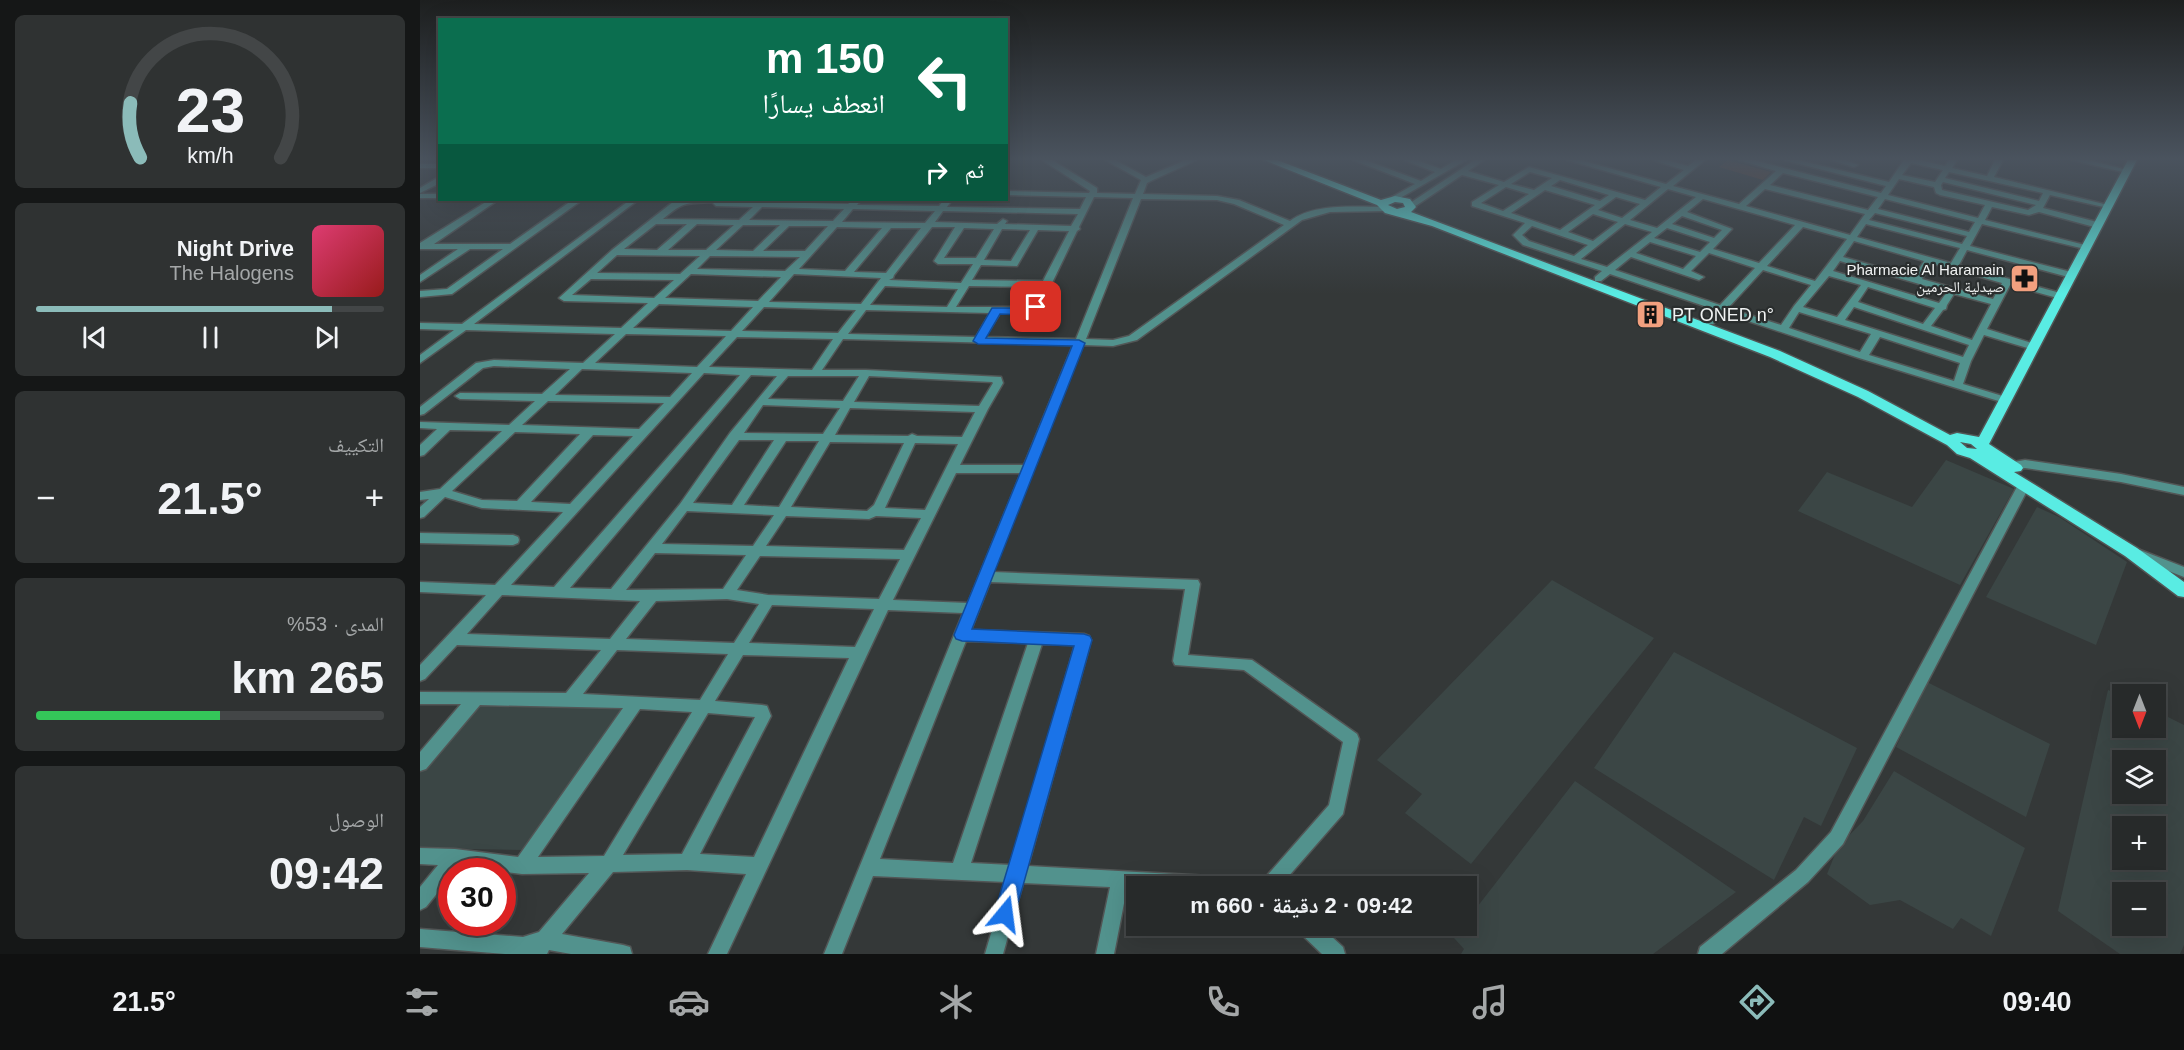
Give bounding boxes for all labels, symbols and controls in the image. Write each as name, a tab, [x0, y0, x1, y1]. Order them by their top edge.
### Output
text: 150 m	[766, 35, 885, 82]
icon: left	[906, 42, 984, 120]
text: 23	[175, 77, 245, 146]
text: انعطف يسارًا	[763, 89, 885, 119]
text: km/h	[187, 145, 233, 169]
icon: right	[920, 156, 953, 189]
text: ثم	[965, 158, 984, 183]
text: Night Drive	[177, 236, 294, 261]
place label: Pharmacie Al Haramain صيدلية الحرمين	[1846, 261, 2004, 297]
text: The Halogens	[169, 262, 294, 284]
pharmacy icon: Pharmacie Al Haramain صيدلية الحرمين	[2009, 263, 2041, 295]
pin	[1010, 281, 1061, 332]
icon: arrive	[1019, 290, 1052, 323]
building icon: PT ONED n°	[1635, 299, 1667, 331]
place label: PT ONED n°	[1672, 305, 1774, 325]
icon: previous	[78, 321, 111, 354]
icon: pause	[194, 321, 227, 354]
icon: next	[310, 321, 343, 354]
text: التكييف	[328, 434, 384, 456]
text: 21.5°	[157, 473, 263, 524]
text: −	[36, 479, 55, 516]
text: +	[365, 479, 384, 516]
text: المدى · 53%	[287, 613, 384, 635]
text: 265 km	[231, 652, 384, 703]
north arrow	[2112, 684, 2166, 738]
map controls	[2112, 684, 2166, 936]
button: layers	[2112, 750, 2166, 804]
text: الوصول	[329, 809, 384, 831]
button: +	[2112, 816, 2166, 870]
text: 09:42	[269, 848, 384, 899]
speed limit sign: 30	[438, 858, 516, 936]
position arrow	[973, 882, 1037, 946]
button: −	[2112, 882, 2166, 936]
text: 09:42 · 2 دقيقة · 660 m	[1190, 893, 1413, 918]
icon: filters	[401, 981, 443, 1023]
icon: car	[668, 981, 710, 1023]
icon: climate	[935, 981, 977, 1023]
icon: phone	[1202, 981, 1244, 1023]
icon: music	[1469, 981, 1511, 1023]
icon: directions	[1736, 981, 1778, 1023]
text: 21.5°	[113, 987, 176, 1017]
text: 09:40	[2002, 987, 2072, 1017]

